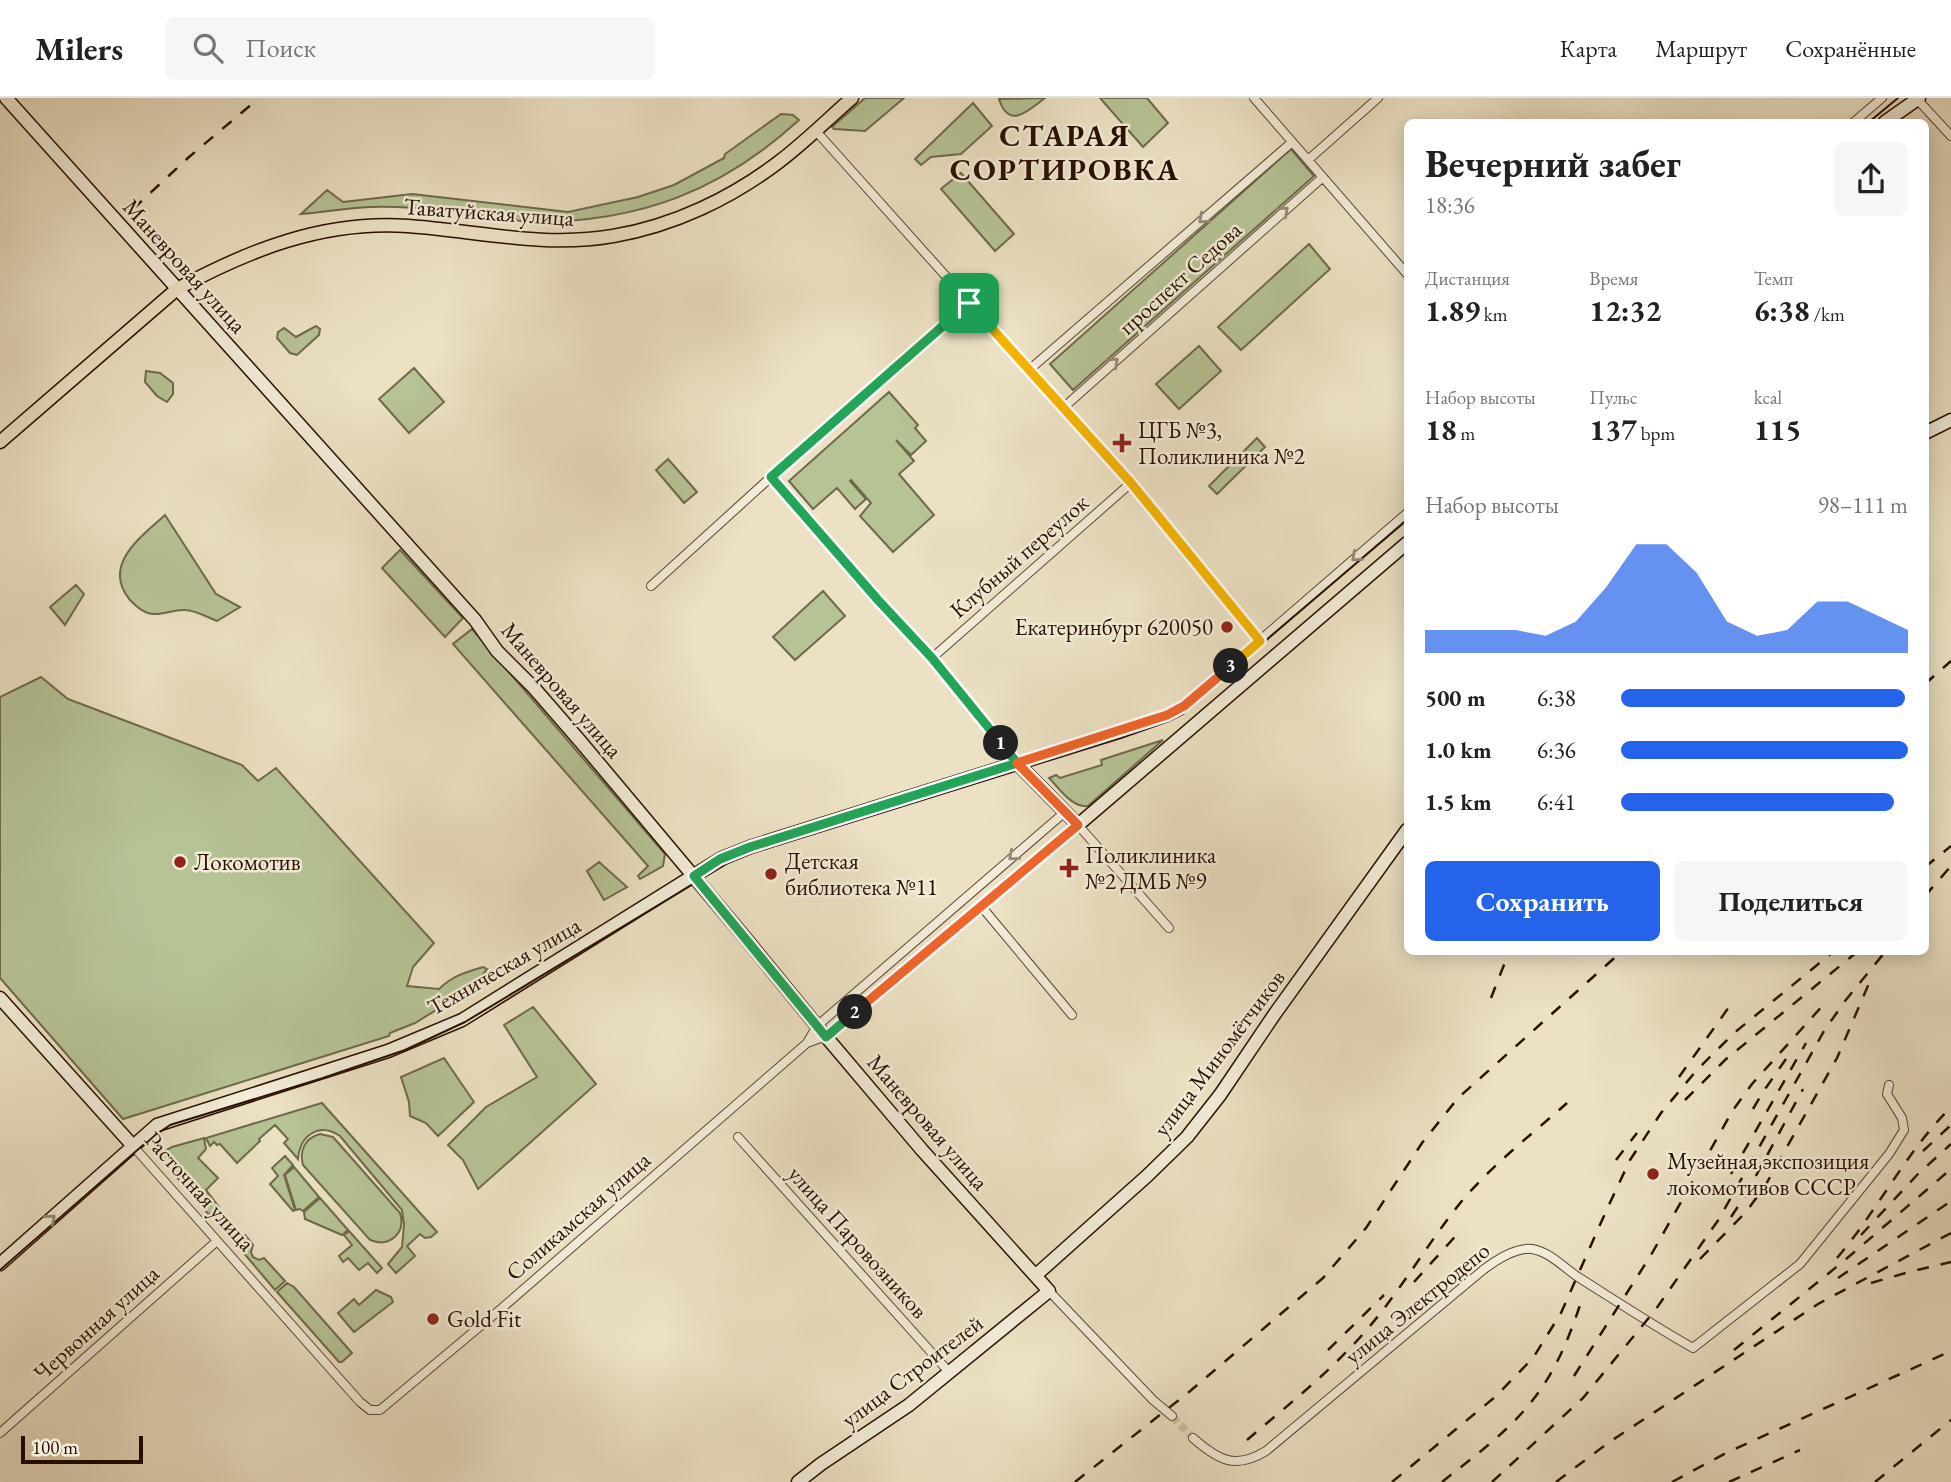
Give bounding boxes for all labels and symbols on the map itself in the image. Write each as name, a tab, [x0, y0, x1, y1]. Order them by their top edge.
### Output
district label: СТАРАЯ СОРТИРОВКА	[950, 116, 1180, 189]
street label: Таватуйская улица	[403, 191, 576, 233]
street label: Маневровая улица	[117, 192, 254, 340]
one-way arrow	[1276, 207, 1289, 219]
one-way arrow	[1198, 211, 1211, 224]
street label: проспект Седова	[1112, 214, 1248, 341]
pin	[939, 273, 999, 333]
one-way arrow	[1106, 358, 1119, 371]
place label: ЦГБ №3, Поликлиника №2	[1138, 415, 1305, 471]
marker: ЦГБ №3, Поликлиника №2	[1112, 433, 1132, 453]
street label: Клубный переулок	[943, 487, 1095, 625]
one-way arrow	[1351, 549, 1364, 562]
place label: Екатеринбург 620050	[1014, 612, 1213, 642]
street label: Маневровая улица	[495, 616, 630, 765]
marker: Екатеринбург 620050	[1219, 619, 1235, 635]
pin: 3	[1214, 648, 1248, 684]
pin: 1	[984, 726, 1018, 760]
place label: Поликлиника №2 ДМБ №9	[1085, 840, 1217, 896]
place label: Детская библиотека №11	[785, 846, 938, 902]
place label: Локомотив	[194, 847, 301, 877]
one-way arrow	[1009, 848, 1022, 860]
marker: Локомотив	[172, 854, 188, 870]
marker: Поликлиника №2 ДМБ №9	[1059, 858, 1079, 878]
marker: Детская библиотека №11	[763, 866, 779, 882]
street label: Техническая улица	[422, 910, 587, 1022]
street label: улица Миномётчиков	[1146, 963, 1292, 1142]
pin: 2	[838, 995, 872, 1030]
street label: Маневровая улица	[861, 1048, 996, 1197]
street label: Расточная улица	[138, 1125, 262, 1258]
street label: Соликамская улица	[499, 1144, 657, 1287]
place label: Музейная экспозиция локомотивов СССР	[1667, 1146, 1869, 1202]
street label: улица Паровозников	[782, 1159, 935, 1325]
marker: Музейная экспозиция локомотивов СССР	[1645, 1166, 1661, 1182]
one-way arrow	[43, 1215, 56, 1227]
street label: улица Электродепо	[1338, 1235, 1496, 1371]
street label: Червонная улица	[27, 1258, 166, 1387]
place label: Gold Fit	[447, 1304, 522, 1334]
street label: улица Строителей	[835, 1308, 989, 1434]
marker: Gold Fit	[425, 1311, 441, 1327]
scale bar	[21, 1433, 144, 1465]

